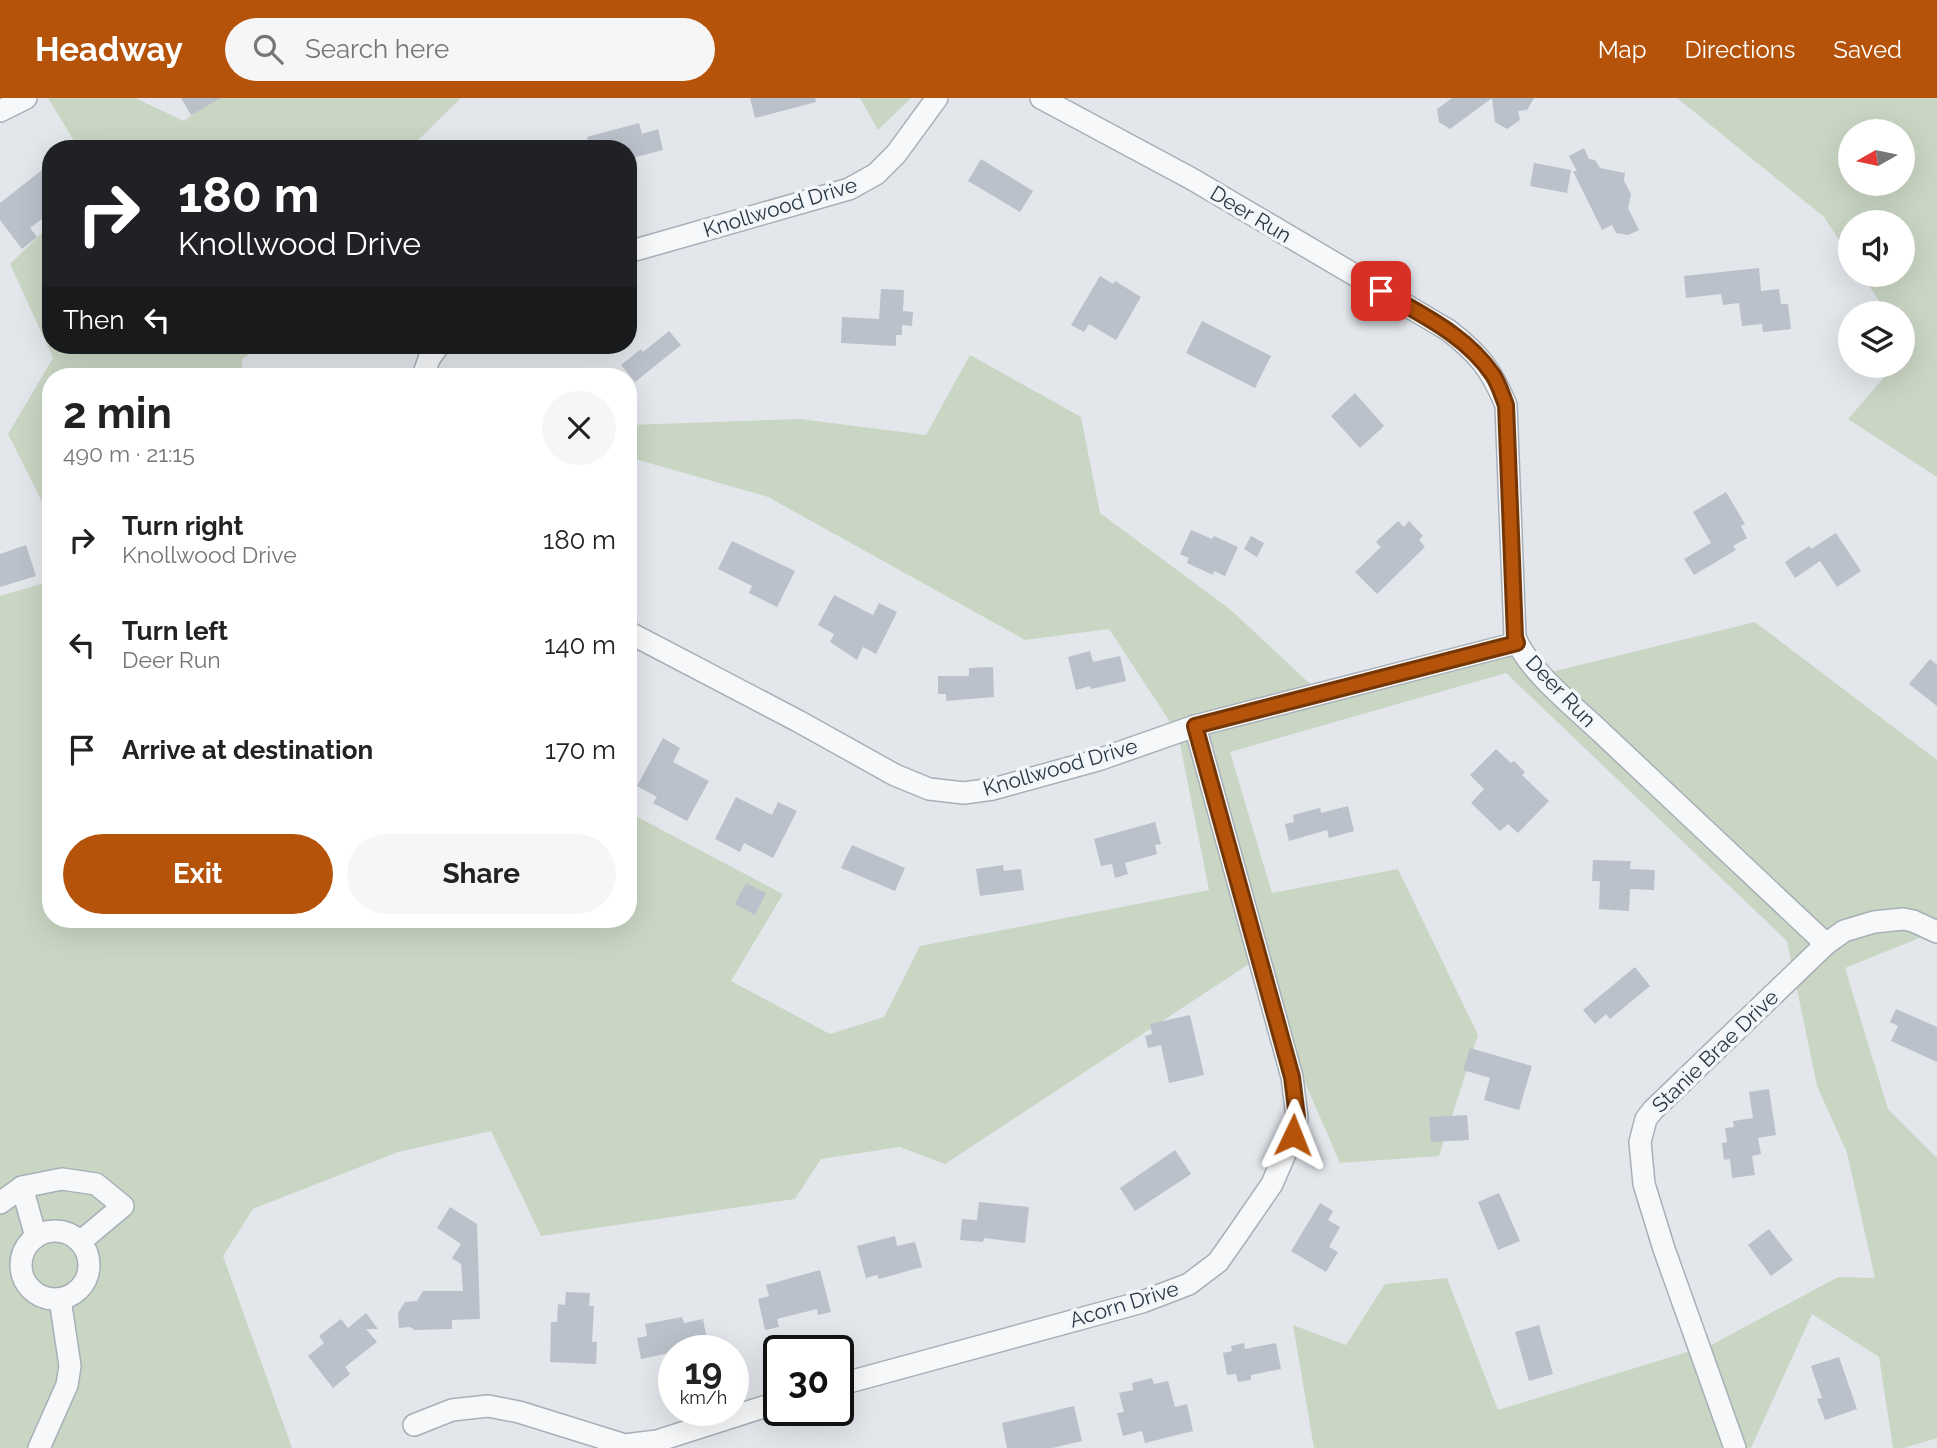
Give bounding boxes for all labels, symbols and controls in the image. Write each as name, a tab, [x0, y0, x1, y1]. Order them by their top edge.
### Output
search box	[225, 18, 715, 81]
text: Headway	[35, 30, 183, 69]
icon: search	[249, 30, 287, 68]
text: Search here	[305, 34, 449, 64]
text: Map	[1598, 35, 1647, 64]
text: Directions	[1685, 35, 1795, 64]
text: Saved	[1833, 35, 1902, 64]
north arrow	[1838, 119, 1914, 196]
map controls	[1838, 119, 1915, 378]
text: 180 m	[178, 166, 319, 223]
icon: right	[63, 168, 154, 259]
street label: Knollwood Drive	[700, 172, 860, 242]
street label: Deer Run	[1206, 180, 1296, 248]
button: sound	[1838, 210, 1915, 287]
text: Knollwood Drive	[178, 225, 421, 262]
pin	[1351, 261, 1411, 321]
icon: arrive	[1362, 272, 1400, 310]
icon: left	[138, 301, 176, 339]
button: layers	[1838, 301, 1915, 378]
text: Then	[63, 305, 124, 335]
text: 2 min	[63, 389, 172, 438]
button: close	[542, 391, 616, 465]
text: 490 m · 21:15	[63, 440, 195, 467]
text: Turn right	[122, 511, 243, 541]
icon: right	[63, 521, 101, 559]
text: 180 m	[543, 525, 616, 555]
text: Knollwood Drive	[122, 541, 297, 568]
text: Turn left	[122, 616, 228, 646]
icon: left	[63, 626, 101, 664]
text: 140 m	[544, 630, 616, 660]
text: Deer Run	[122, 646, 221, 673]
street label: Deer Run	[1521, 650, 1601, 732]
icon: arrive	[63, 731, 101, 769]
street label: Knollwood Drive	[980, 733, 1140, 801]
text: Arrive at destination	[122, 735, 373, 765]
text: 170 m	[545, 735, 616, 765]
button: Exit	[63, 834, 333, 914]
button: Share	[347, 834, 616, 914]
street label: Stanie Brae Drive	[1647, 984, 1783, 1118]
position arrow	[1256, 1098, 1330, 1172]
street label: Acorn Drive	[1066, 1276, 1182, 1332]
speed limit sign: 30	[763, 1335, 854, 1426]
text: 19	[685, 1351, 722, 1392]
text: km/h	[680, 1387, 727, 1408]

